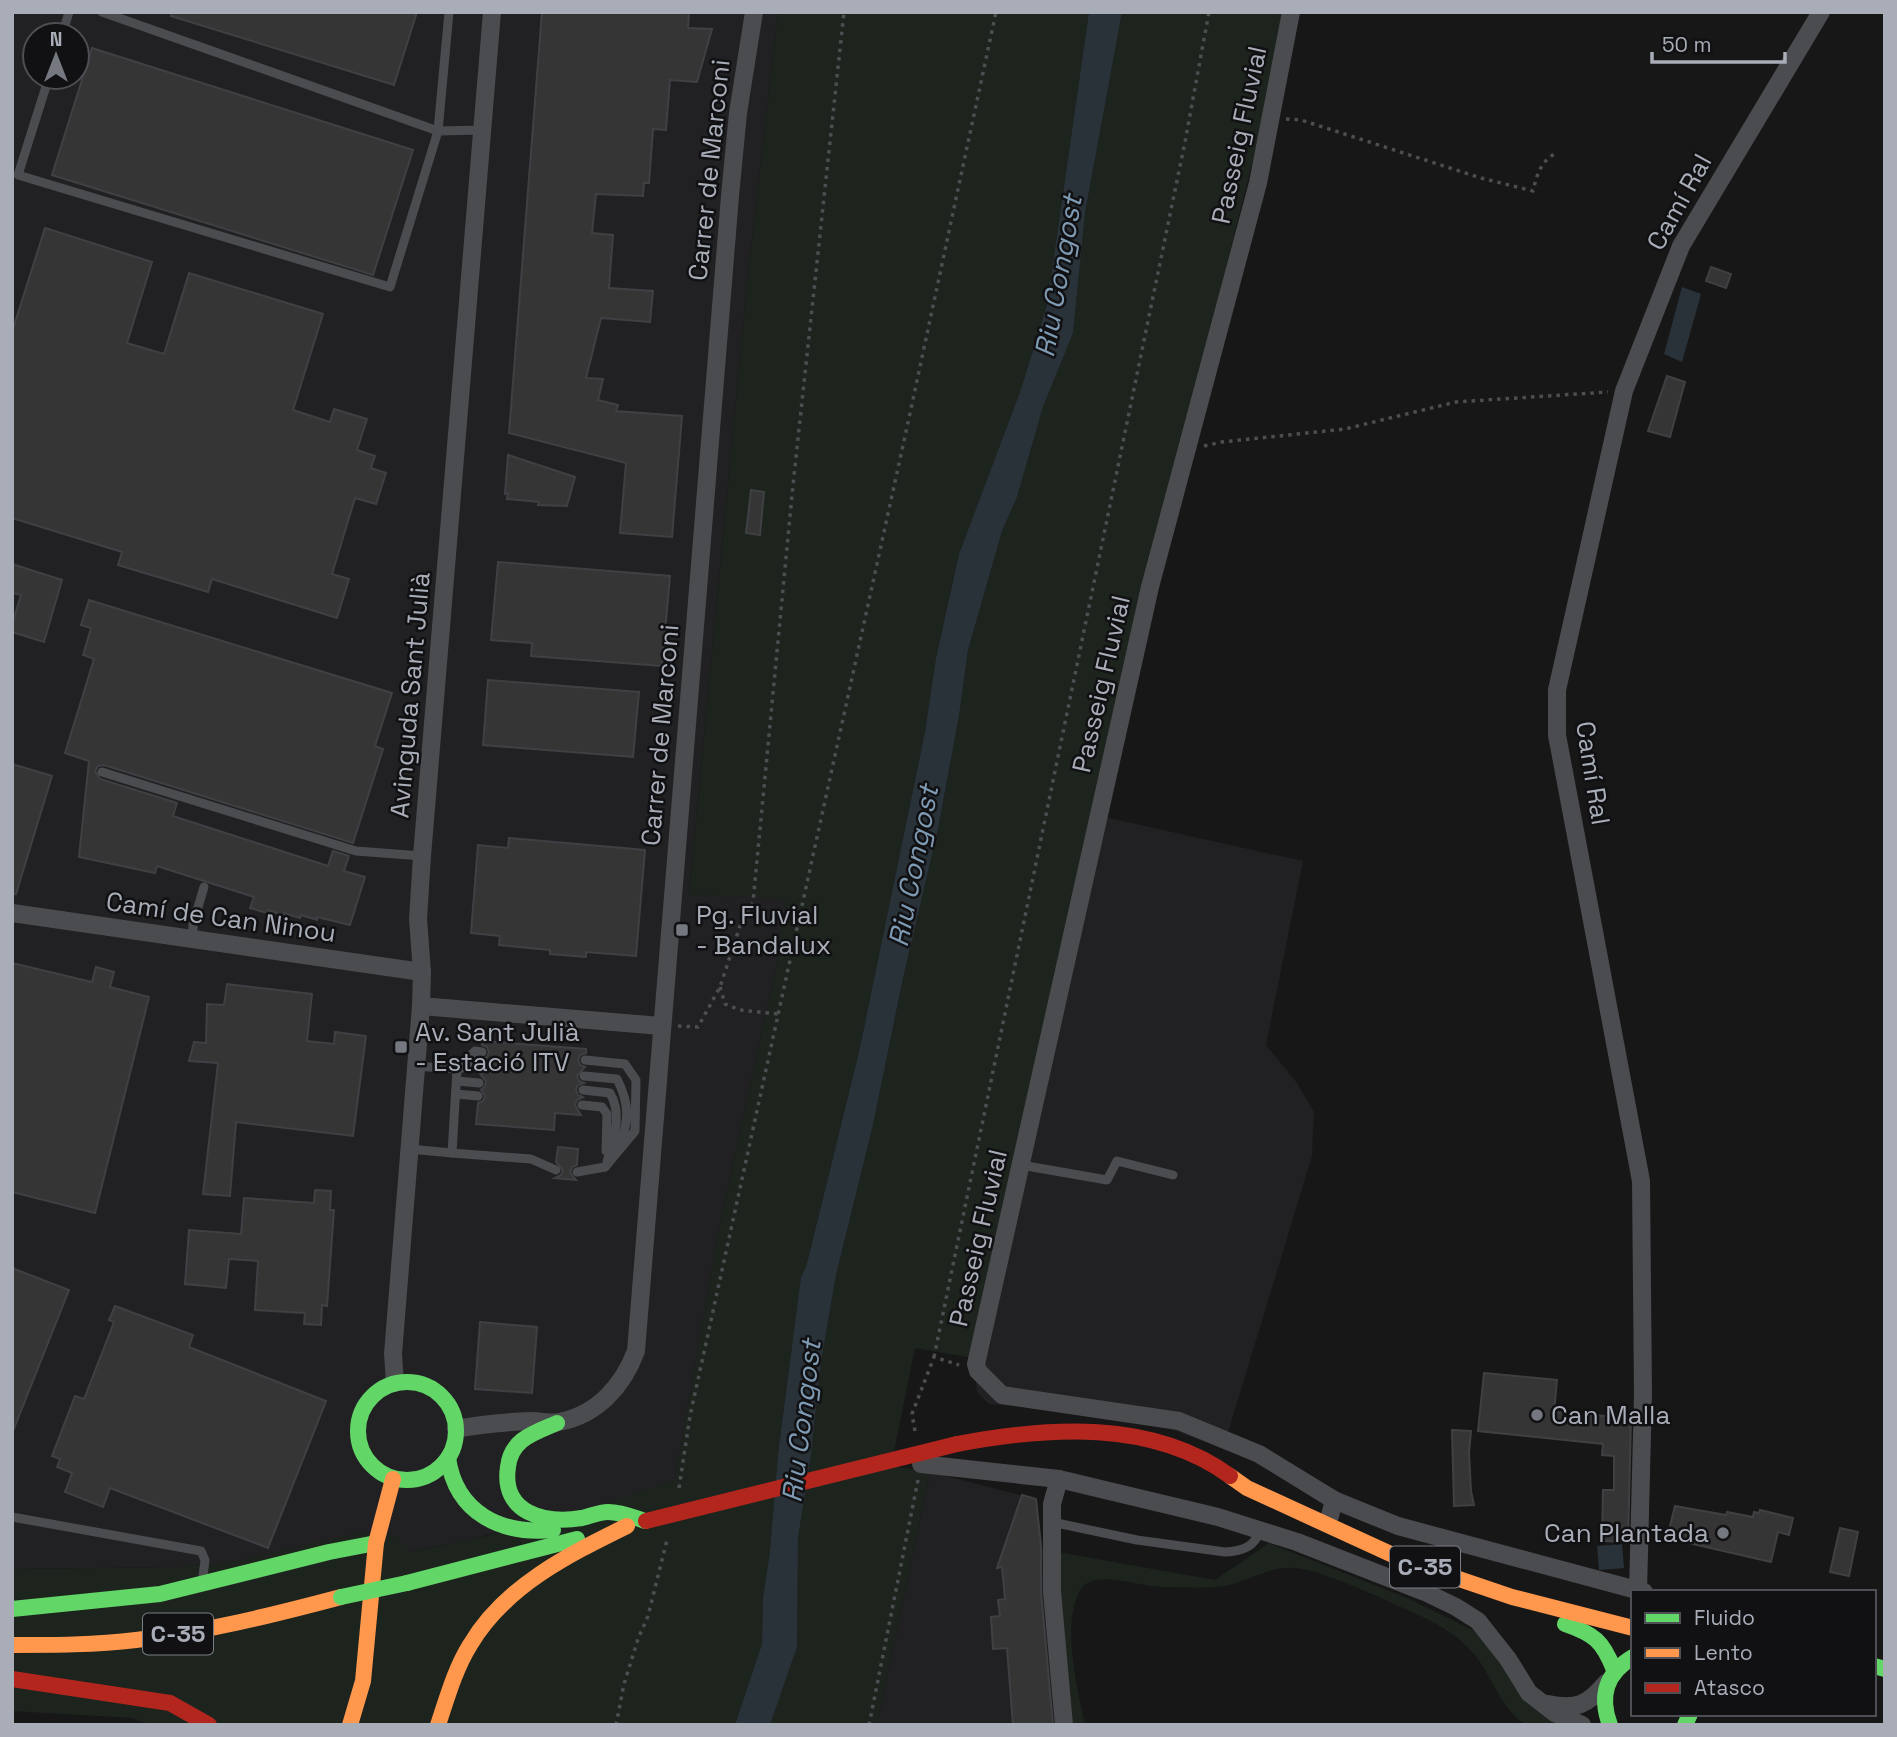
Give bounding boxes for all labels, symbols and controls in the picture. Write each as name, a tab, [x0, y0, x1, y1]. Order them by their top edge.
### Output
north arrow	[21, 21, 91, 91]
scale bar	[1652, 21, 1785, 65]
text: N	[50, 27, 62, 52]
text: 50 m	[1662, 31, 1712, 58]
street label: Passeig Fluvial	[1204, 43, 1274, 227]
street label: Carrer de Marconi	[680, 58, 738, 282]
street label: Camí Ral	[1639, 148, 1719, 256]
water label: Riu Congost	[1026, 189, 1090, 360]
street label: Avinguda Sant Julià	[382, 571, 438, 819]
street label: Passeig Fluvial	[1064, 592, 1138, 776]
street label: Carrer de Marconi	[633, 623, 687, 847]
street label: Camí Ral	[1568, 719, 1618, 827]
water label: Riu Congost	[880, 779, 947, 950]
street label: Camí de Can Ninou	[104, 884, 338, 950]
place label: Pg. Fluvial - Bandalux	[696, 898, 831, 962]
marker: Pg. Fluvial - Bandalux	[674, 922, 690, 938]
place label: Av. Sant Julià - Estació ITV	[415, 1015, 580, 1079]
marker: Av. Sant Julià - Estació ITV	[393, 1039, 409, 1055]
street label: Passeig Fluvial	[941, 1146, 1015, 1330]
water label: Riu Congost	[773, 1334, 829, 1505]
place label: Can Malla	[1551, 1398, 1670, 1432]
marker: Can Malla	[1529, 1407, 1545, 1423]
place label: Can Plantada	[1544, 1516, 1709, 1550]
marker: Can Plantada	[1715, 1525, 1731, 1541]
road number: C-35	[1390, 1546, 1460, 1588]
legend	[1631, 1590, 1876, 1716]
text: Fluido	[1694, 1604, 1755, 1631]
road number: C-35	[143, 1614, 213, 1654]
text: Lento	[1694, 1639, 1753, 1666]
text: Atasco	[1694, 1674, 1765, 1701]

